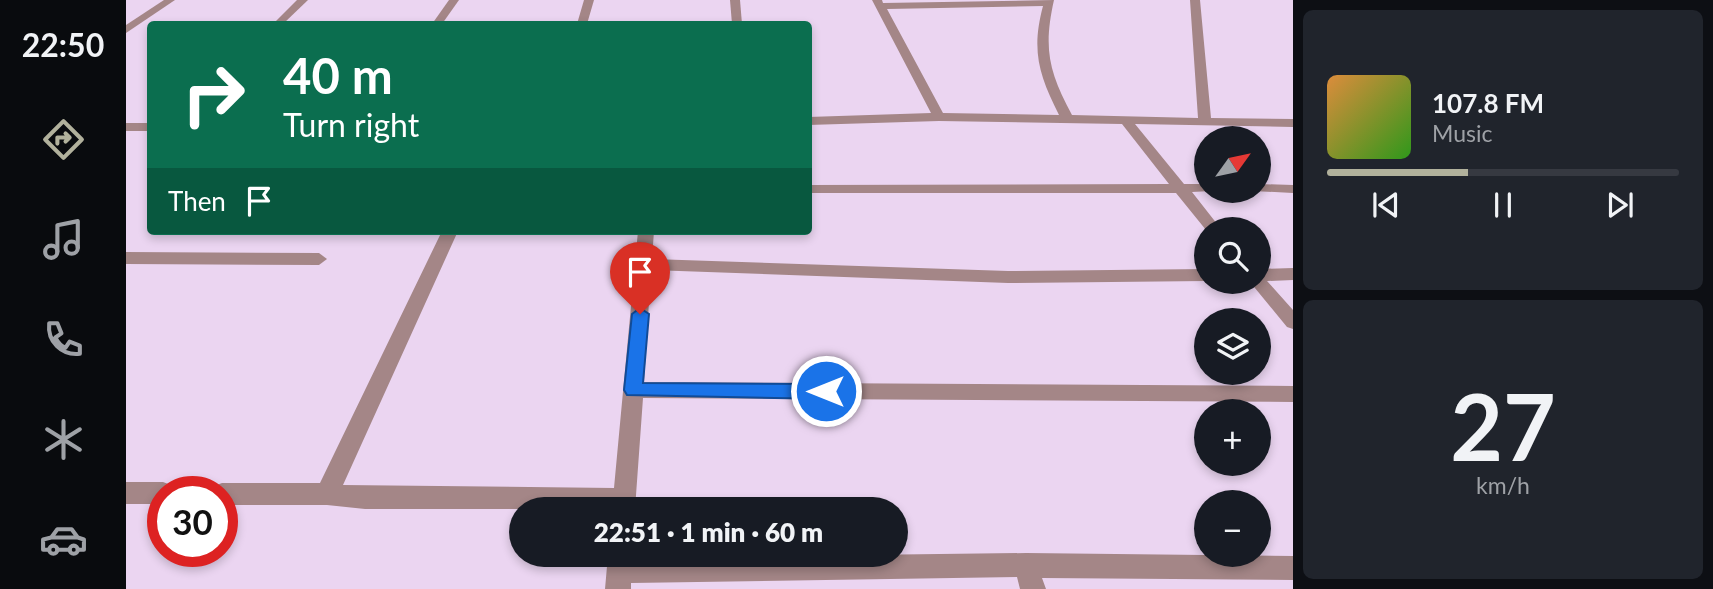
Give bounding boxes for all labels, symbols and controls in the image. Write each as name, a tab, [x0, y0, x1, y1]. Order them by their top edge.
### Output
text: 22:50	[22, 25, 104, 64]
text: 40 m	[283, 46, 393, 104]
icon: right	[168, 49, 259, 140]
text: 107.8 FM	[1432, 87, 1544, 119]
text: Turn right	[283, 105, 419, 144]
icon: directions	[39, 115, 88, 164]
text: Music	[1432, 119, 1492, 147]
north arrow	[1194, 126, 1270, 203]
map controls	[1194, 126, 1271, 567]
icon: arrive	[240, 182, 278, 220]
text: Then	[168, 185, 226, 217]
icon: previous	[1367, 186, 1405, 224]
icon: pause	[1484, 186, 1522, 224]
icon: next	[1601, 186, 1639, 224]
icon: music	[39, 215, 88, 264]
button: search	[1194, 217, 1271, 294]
pin	[610, 242, 670, 314]
icon: arrive	[621, 253, 659, 291]
button: layers	[1194, 308, 1271, 385]
icon: phone	[39, 315, 88, 364]
position arrow	[789, 354, 863, 428]
text: 27	[1450, 371, 1556, 480]
button: +	[1194, 399, 1271, 476]
icon: climate	[39, 415, 88, 464]
text: km/h	[1476, 471, 1530, 499]
speed limit sign: 30	[147, 476, 238, 567]
button: −	[1194, 490, 1271, 567]
icon: car	[39, 515, 88, 564]
text: 22:51 · 1 min · 60 m	[594, 516, 823, 548]

